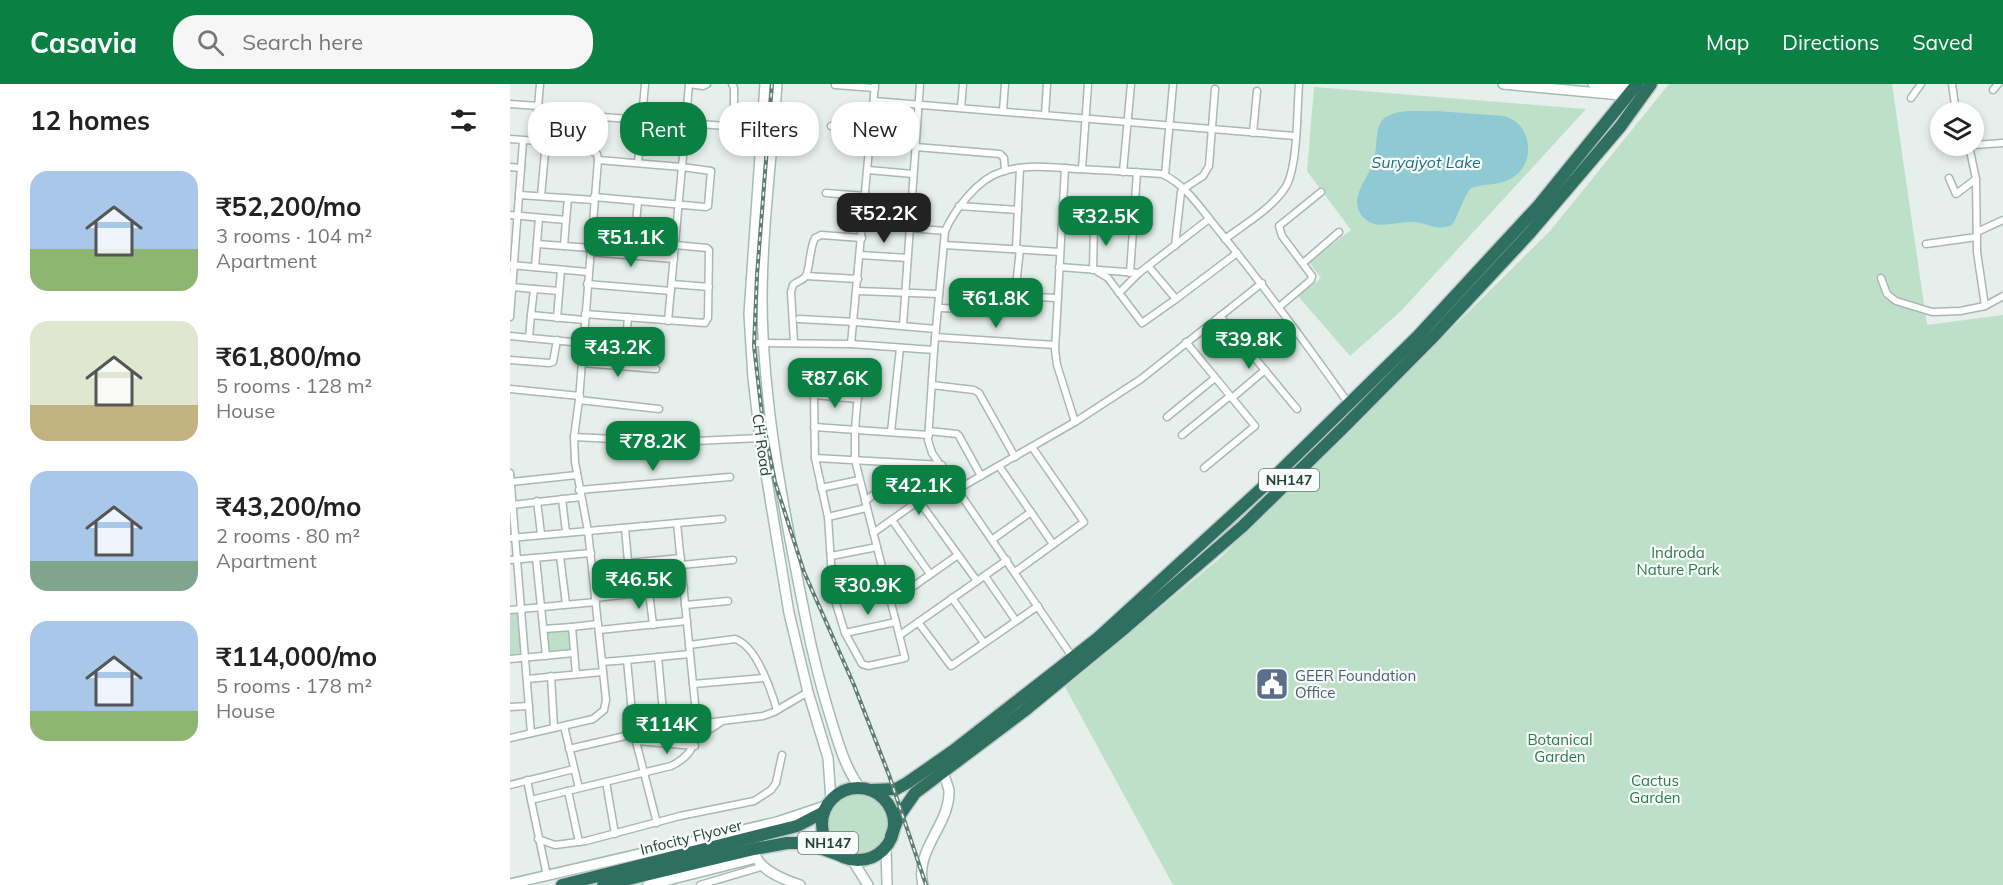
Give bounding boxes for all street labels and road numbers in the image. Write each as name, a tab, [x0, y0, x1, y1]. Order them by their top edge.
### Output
street label: CH Road	[748, 413, 776, 477]
road number: NH147	[1259, 469, 1319, 491]
street label: Infocity Flyover	[638, 815, 744, 859]
road number: NH147	[798, 832, 858, 854]

